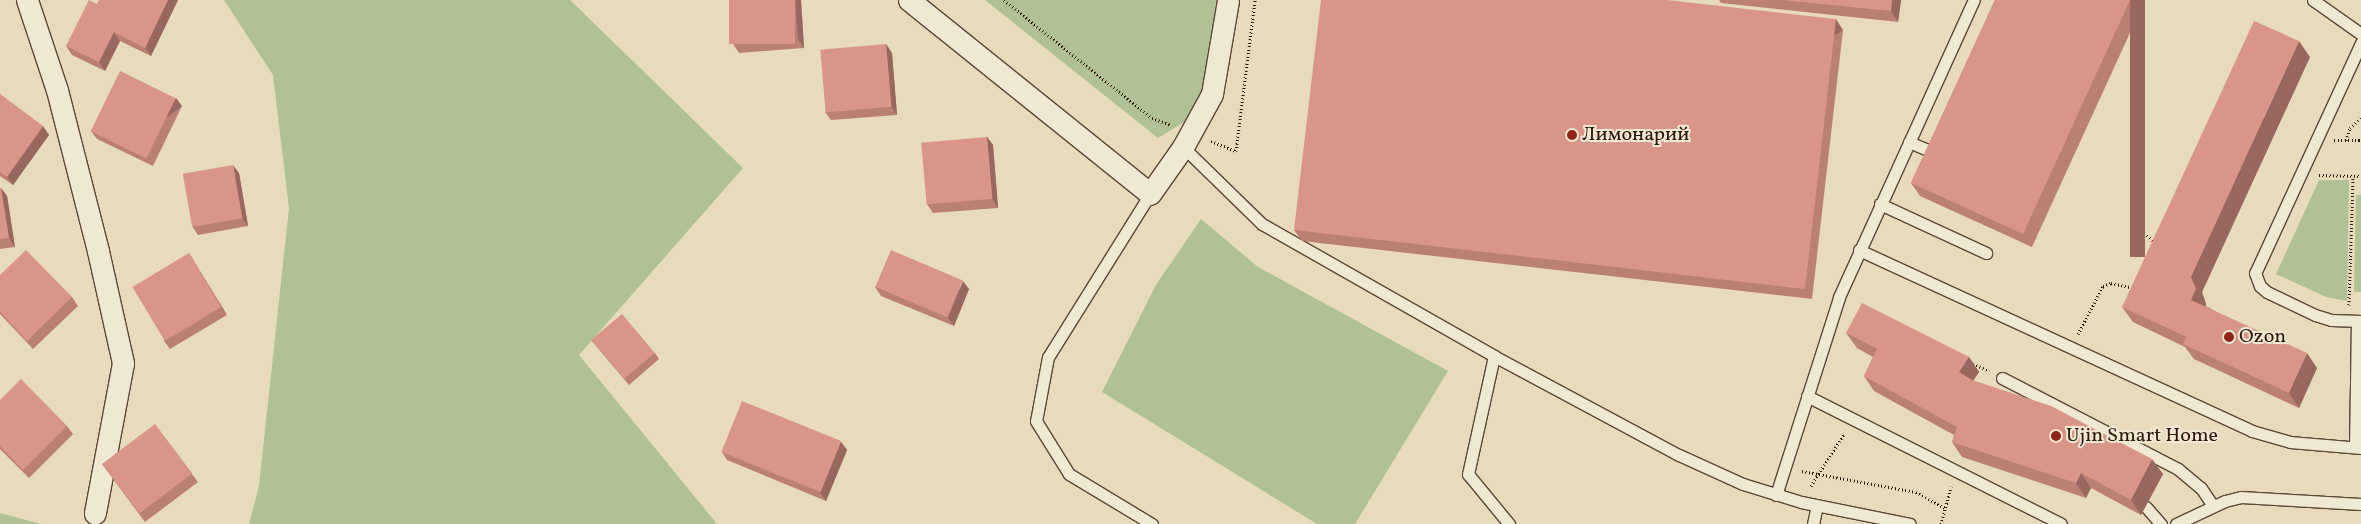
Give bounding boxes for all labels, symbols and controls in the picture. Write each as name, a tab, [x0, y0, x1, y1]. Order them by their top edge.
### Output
place label: Лимонарий	[1582, 123, 1689, 147]
marker: Лимонарий	[1566, 129, 1578, 141]
place label: Ozon	[2239, 325, 2286, 349]
marker: Ozon	[2223, 331, 2235, 343]
place label: Ujin Smart Home	[2066, 424, 2218, 448]
marker: Ujin Smart Home	[2050, 430, 2062, 442]

